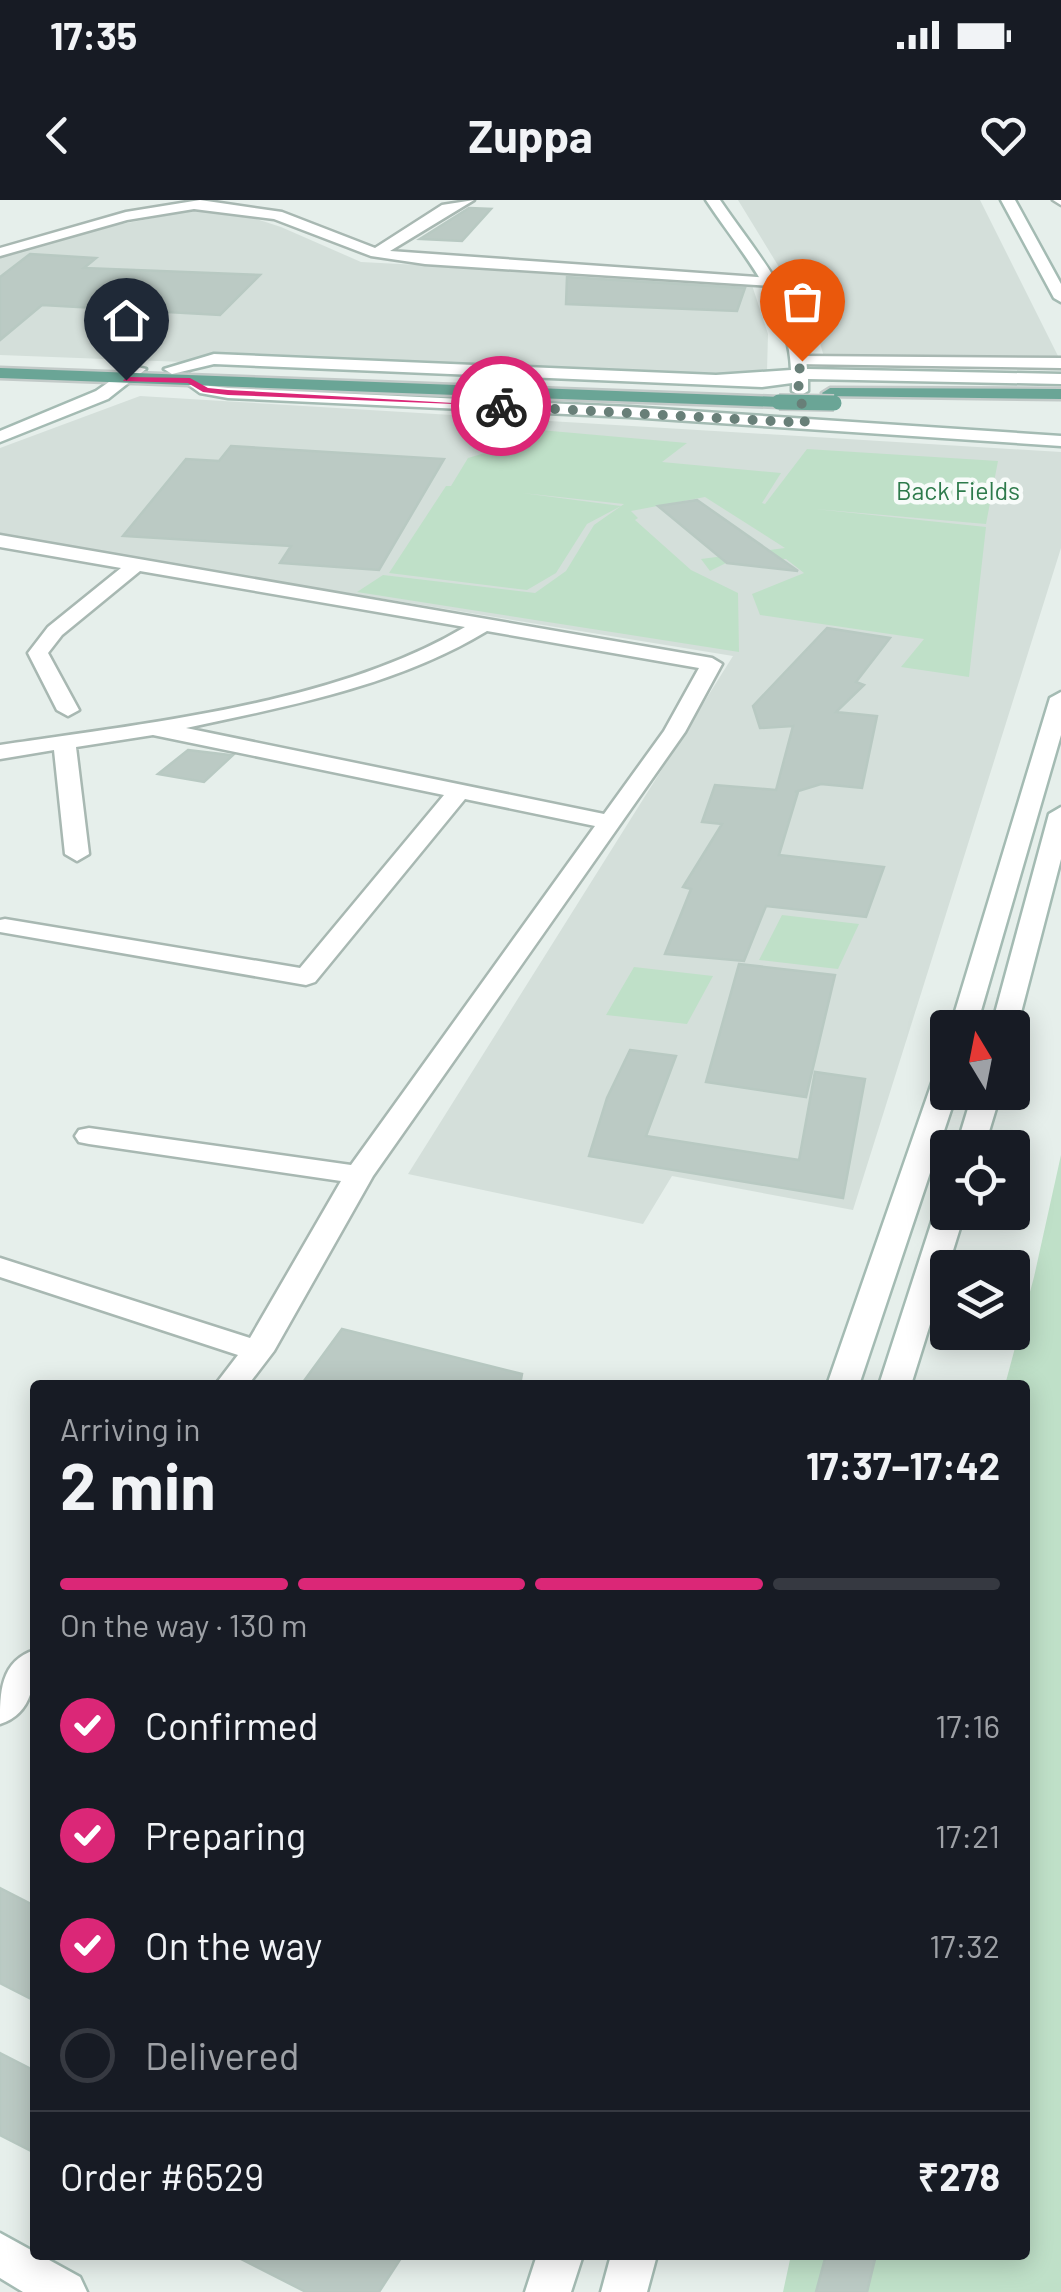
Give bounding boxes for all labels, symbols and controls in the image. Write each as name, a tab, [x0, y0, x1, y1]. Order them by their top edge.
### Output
text: 17:35	[50, 12, 137, 58]
icon: back	[30, 108, 85, 163]
text: Zuppa	[468, 108, 593, 162]
icon: heart	[976, 108, 1031, 163]
pin	[760, 259, 845, 362]
icon: bag	[775, 274, 830, 329]
pin	[84, 278, 169, 381]
icon: home	[99, 293, 154, 348]
courier	[451, 356, 551, 456]
icon: bike	[474, 379, 529, 434]
park label: Back Fields	[896, 475, 1020, 505]
north arrow	[930, 1010, 1030, 1110]
map controls	[930, 1010, 1030, 1350]
button: locate	[930, 1130, 1030, 1230]
button: layers	[930, 1250, 1030, 1350]
text: Arriving in	[60, 1409, 200, 1447]
text: 17:37–17:42	[806, 1442, 1000, 1488]
text: 2 min	[60, 1445, 216, 1523]
text: On the way · 130 m	[60, 1605, 307, 1643]
icon: check	[60, 1698, 115, 1753]
text: Confirmed	[145, 1702, 318, 1748]
text: 17:16	[935, 1706, 1000, 1744]
icon: check	[60, 1808, 115, 1863]
text: Preparing	[145, 1812, 306, 1858]
text: 17:21	[935, 1816, 1000, 1854]
icon: check	[60, 1918, 115, 1973]
text: On the way	[145, 1922, 322, 1968]
text: 17:32	[929, 1926, 1000, 1964]
text: Delivered	[145, 2032, 299, 2078]
text: Order #6529	[60, 2153, 264, 2199]
text: ₹278	[918, 2153, 1000, 2199]

